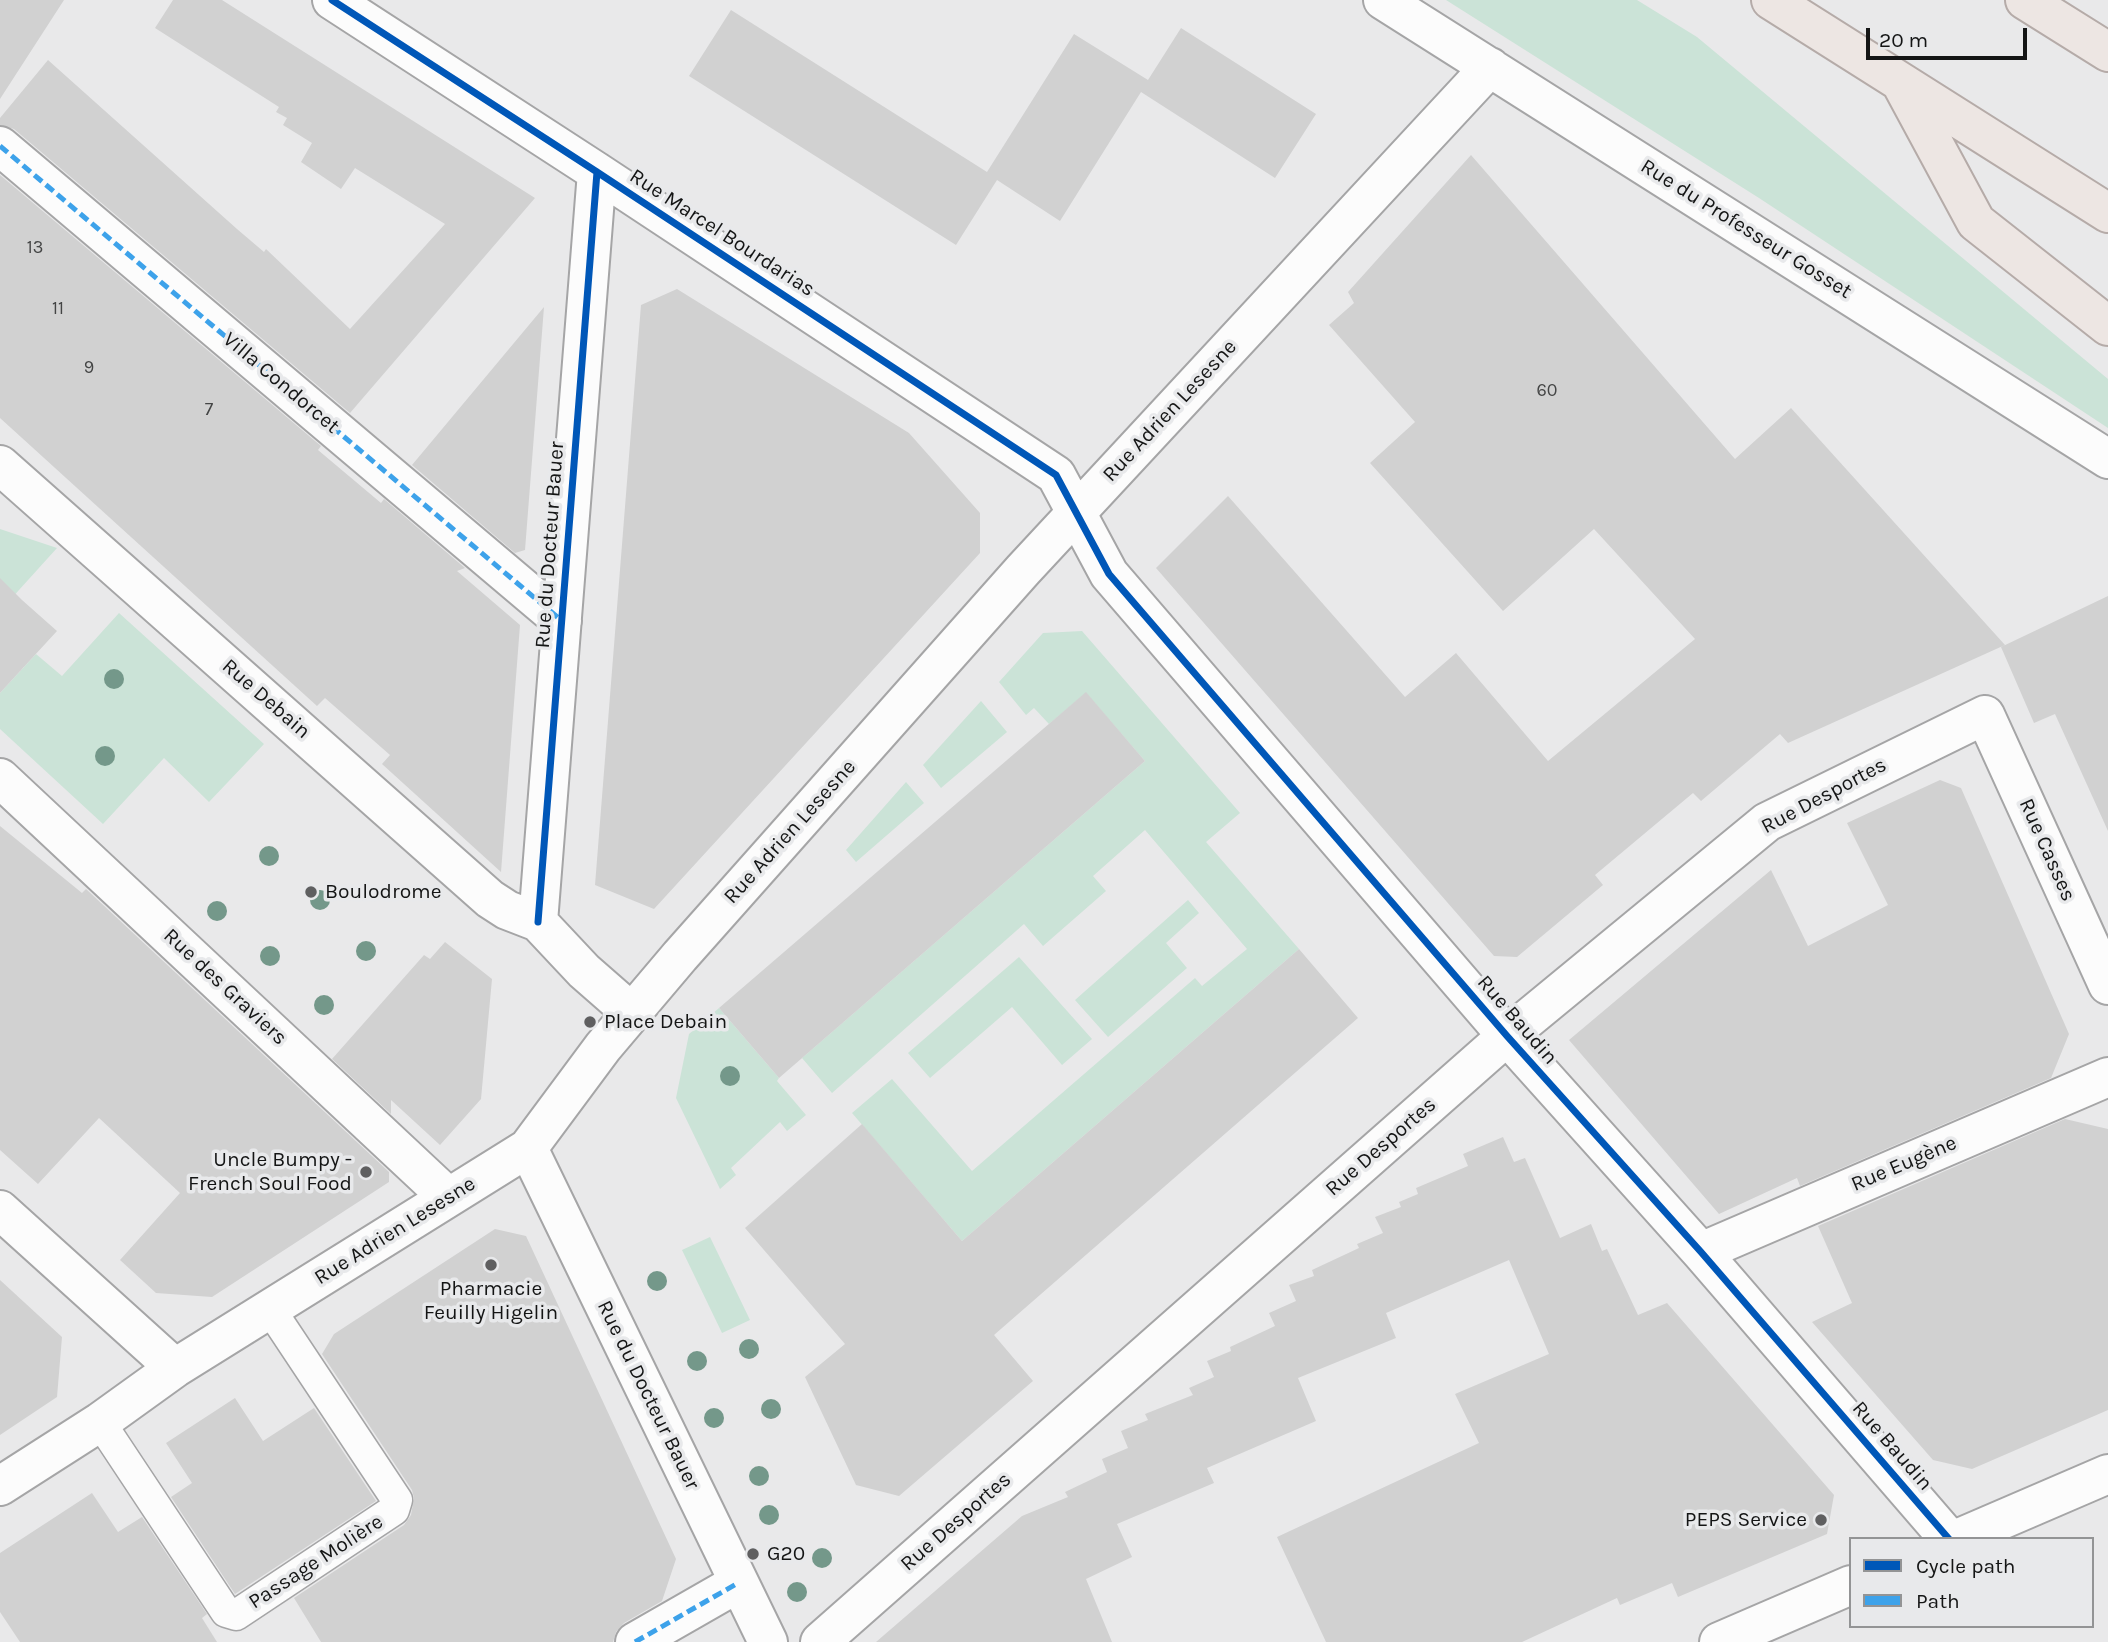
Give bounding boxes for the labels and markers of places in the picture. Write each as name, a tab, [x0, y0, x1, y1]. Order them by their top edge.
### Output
place label: Boulodrome	[325, 879, 442, 905]
marker: Boulodrome	[303, 884, 319, 900]
place label: Place Debain	[604, 1009, 727, 1035]
marker: Place Debain	[582, 1014, 598, 1030]
place label: Uncle Bumpy - French Soul Food	[188, 1147, 352, 1197]
marker: Uncle Bumpy - French Soul Food	[358, 1164, 374, 1180]
marker: Pharmacie Feuilly Higelin	[483, 1257, 499, 1273]
place label: Pharmacie Feuilly Higelin	[424, 1276, 558, 1326]
place label: PEPS Service	[1685, 1507, 1807, 1533]
marker: PEPS Service	[1813, 1512, 1829, 1528]
place label: G20	[767, 1541, 805, 1567]
marker: G20	[745, 1546, 761, 1562]

